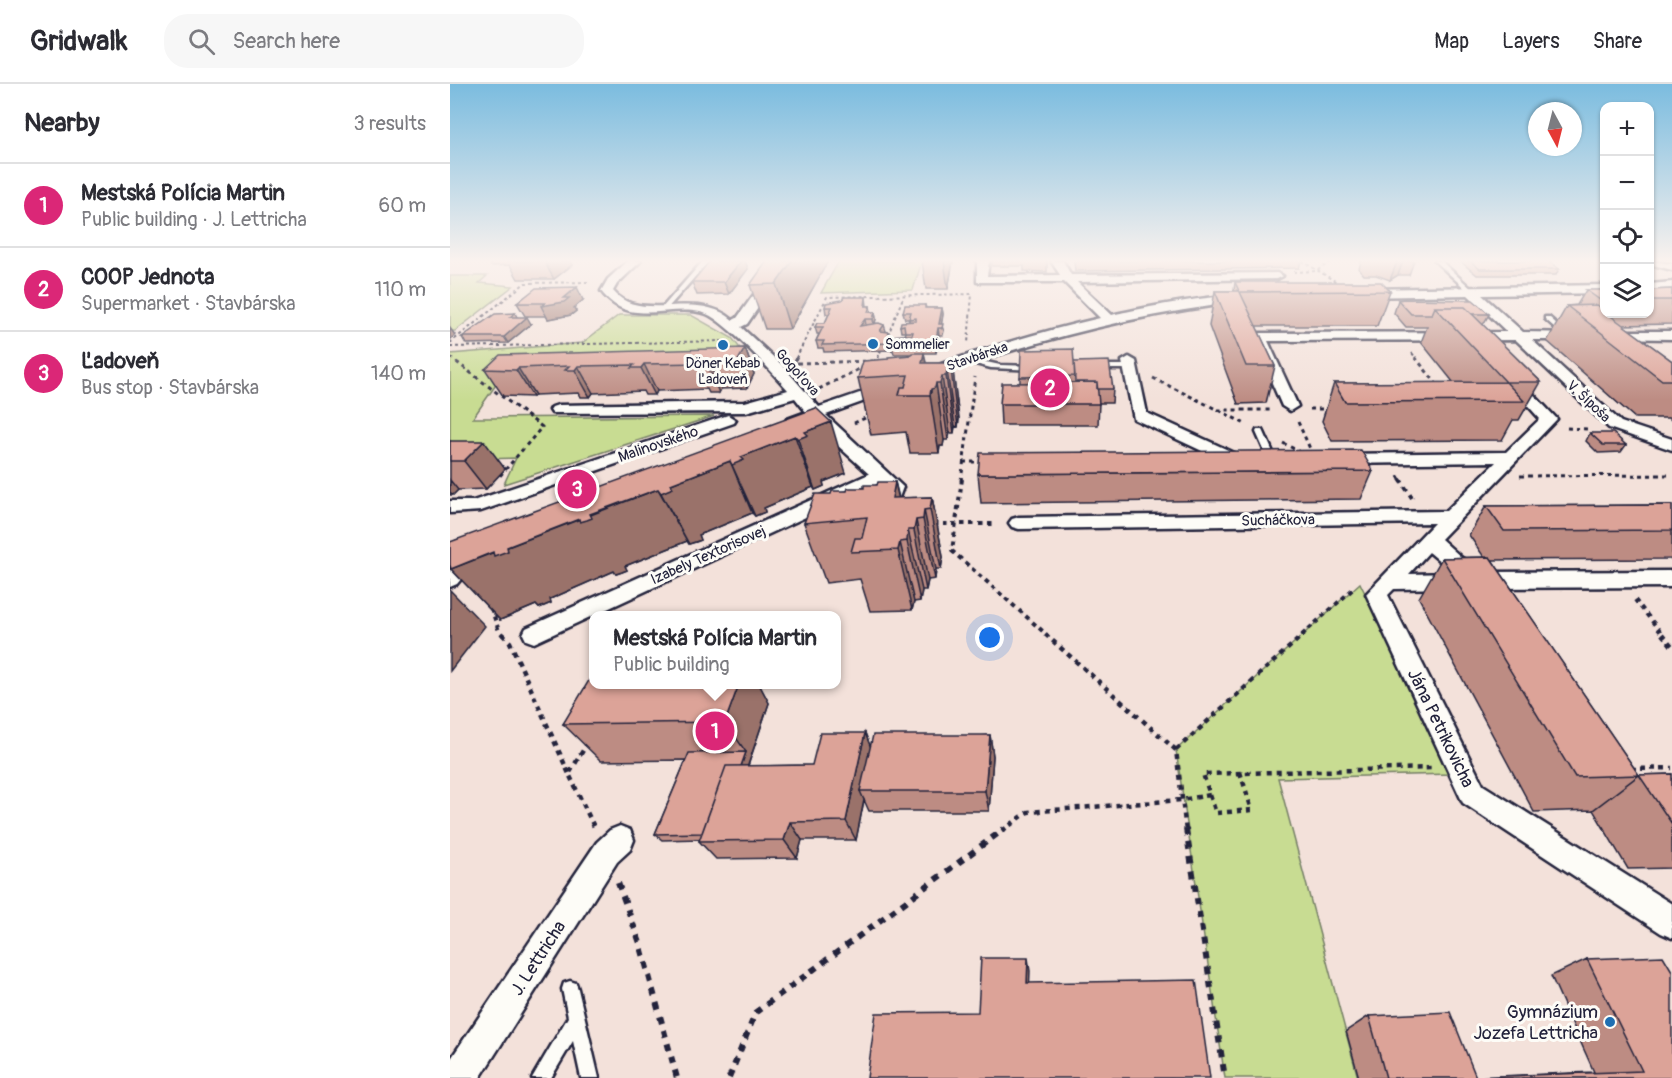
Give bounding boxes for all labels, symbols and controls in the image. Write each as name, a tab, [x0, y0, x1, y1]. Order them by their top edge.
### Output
search box	[164, 14, 584, 68]
text: Gridwalk	[30, 24, 128, 59]
icon: search	[185, 25, 218, 58]
text: Search here	[233, 27, 340, 55]
text: Map	[1434, 28, 1469, 55]
text: Layers	[1502, 28, 1560, 55]
text: Share	[1593, 28, 1642, 55]
north arrow	[1528, 102, 1582, 156]
map controls	[1600, 102, 1654, 318]
button: +	[1600, 102, 1654, 156]
text: Nearby	[24, 107, 100, 139]
text: 3 results	[354, 111, 426, 136]
button: −	[1600, 156, 1654, 210]
text: Mestská Polícia Martin	[81, 179, 285, 207]
text: 1	[40, 193, 47, 218]
text: 60 m	[379, 193, 426, 218]
text: Public building · J. Lettricha	[81, 207, 307, 232]
button: locate	[1600, 210, 1654, 264]
text: COOP Jednota	[81, 263, 215, 291]
button: layers	[1600, 264, 1654, 318]
text: 2	[38, 277, 49, 302]
text: 110 m	[375, 277, 426, 302]
text: Supermarket · Stavbárska	[81, 291, 296, 316]
place label: Sommelier	[885, 336, 950, 353]
marker: Sommelier	[866, 337, 880, 351]
marker: Döner Kebab Ľadoveň	[716, 338, 730, 352]
street label: Stavbárska	[944, 338, 1010, 375]
street label: Gogoľova	[772, 345, 823, 399]
text: Ľadoveň	[81, 347, 159, 375]
place label: Döner Kebab Ľadoveň	[686, 355, 761, 388]
text: 3	[38, 361, 49, 386]
text: 140 m	[371, 361, 426, 386]
pin: 2	[1030, 366, 1070, 410]
text: Bus stop · Stavbárska	[81, 375, 259, 400]
street label: V. Šípoša	[1563, 376, 1615, 426]
street label: Malinovského	[616, 422, 701, 467]
pin: 3	[558, 466, 596, 512]
street label: Sucháčkova	[1241, 510, 1315, 531]
street label: Izabely Textorisovej	[648, 522, 769, 589]
popup	[589, 611, 841, 689]
your location	[975, 623, 1004, 652]
text: Mestská Polícia Martin	[613, 624, 817, 652]
text: Public building	[613, 652, 730, 677]
street label: Jána Petrikovicha	[1402, 665, 1479, 792]
pin: 1	[696, 708, 734, 754]
street label: J. Lettricha	[506, 916, 571, 1000]
place label: Gymnázium Jozefa Lettricha	[1473, 1001, 1598, 1045]
marker: Gymnázium Jozefa Lettricha	[1603, 1015, 1617, 1029]

